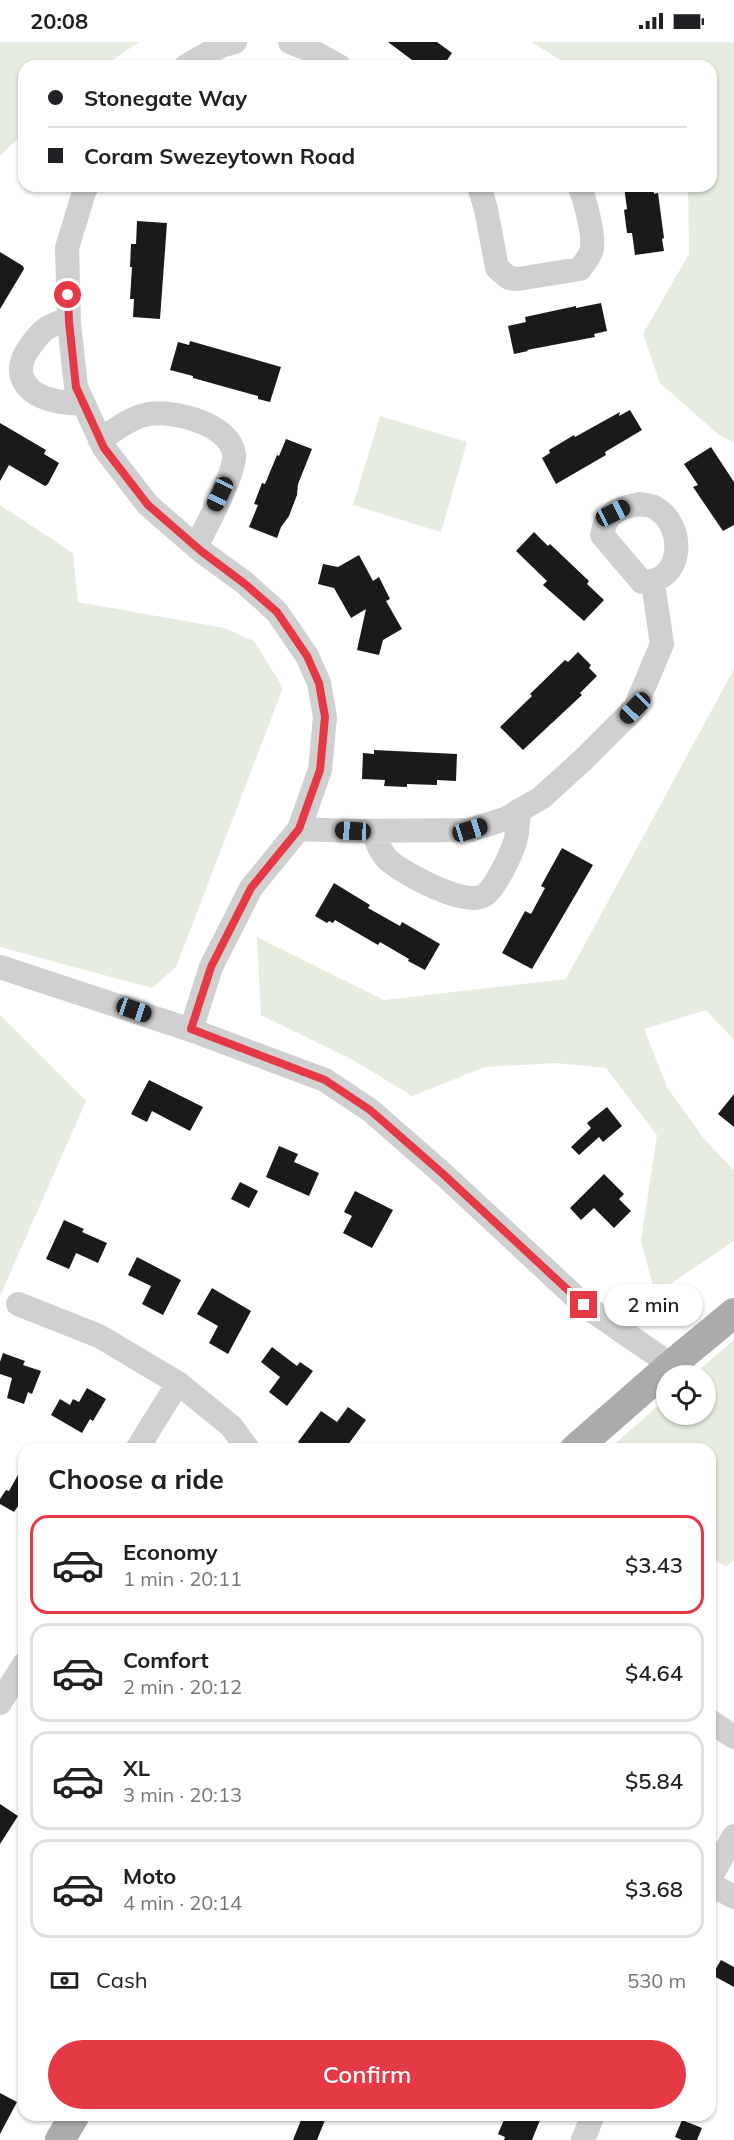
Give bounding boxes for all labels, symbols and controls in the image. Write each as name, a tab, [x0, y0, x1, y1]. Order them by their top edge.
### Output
text: 20:08	[30, 7, 88, 35]
text: Stonegate Way	[84, 84, 247, 112]
text: Coram Swezeytown Road	[84, 142, 355, 170]
route start	[54, 281, 81, 308]
car	[204, 474, 236, 514]
car	[593, 497, 633, 529]
car	[616, 689, 654, 727]
car	[450, 816, 490, 844]
car	[335, 821, 371, 841]
car	[114, 996, 154, 1024]
callout: 2 min	[605, 1284, 704, 1326]
route end	[570, 1291, 597, 1318]
text: 2 min	[628, 1292, 679, 1317]
map controls	[656, 1365, 716, 1425]
button: locate	[656, 1365, 716, 1425]
text: Choose a ride	[48, 1462, 224, 1496]
icon: car	[51, 1538, 105, 1592]
text: Economy	[123, 1538, 218, 1566]
text: $3.43	[625, 1551, 683, 1579]
text: 1 min · 20:11	[123, 1566, 242, 1591]
icon: car	[51, 1646, 105, 1700]
text: Comfort	[123, 1646, 209, 1674]
text: $4.64	[625, 1659, 683, 1687]
text: 2 min · 20:12	[123, 1674, 242, 1699]
icon: car	[51, 1754, 105, 1808]
text: XL	[123, 1754, 150, 1782]
text: $5.84	[625, 1767, 683, 1795]
text: 3 min · 20:13	[123, 1782, 242, 1807]
icon: car	[51, 1862, 105, 1916]
text: Moto	[123, 1862, 176, 1890]
text: $3.68	[625, 1875, 683, 1903]
text: 4 min · 20:14	[123, 1890, 242, 1915]
icon: cash	[48, 1964, 81, 1997]
text: Cash	[96, 1966, 148, 1994]
text: 530 m	[627, 1968, 686, 1993]
button: Confirm	[48, 2040, 686, 2109]

